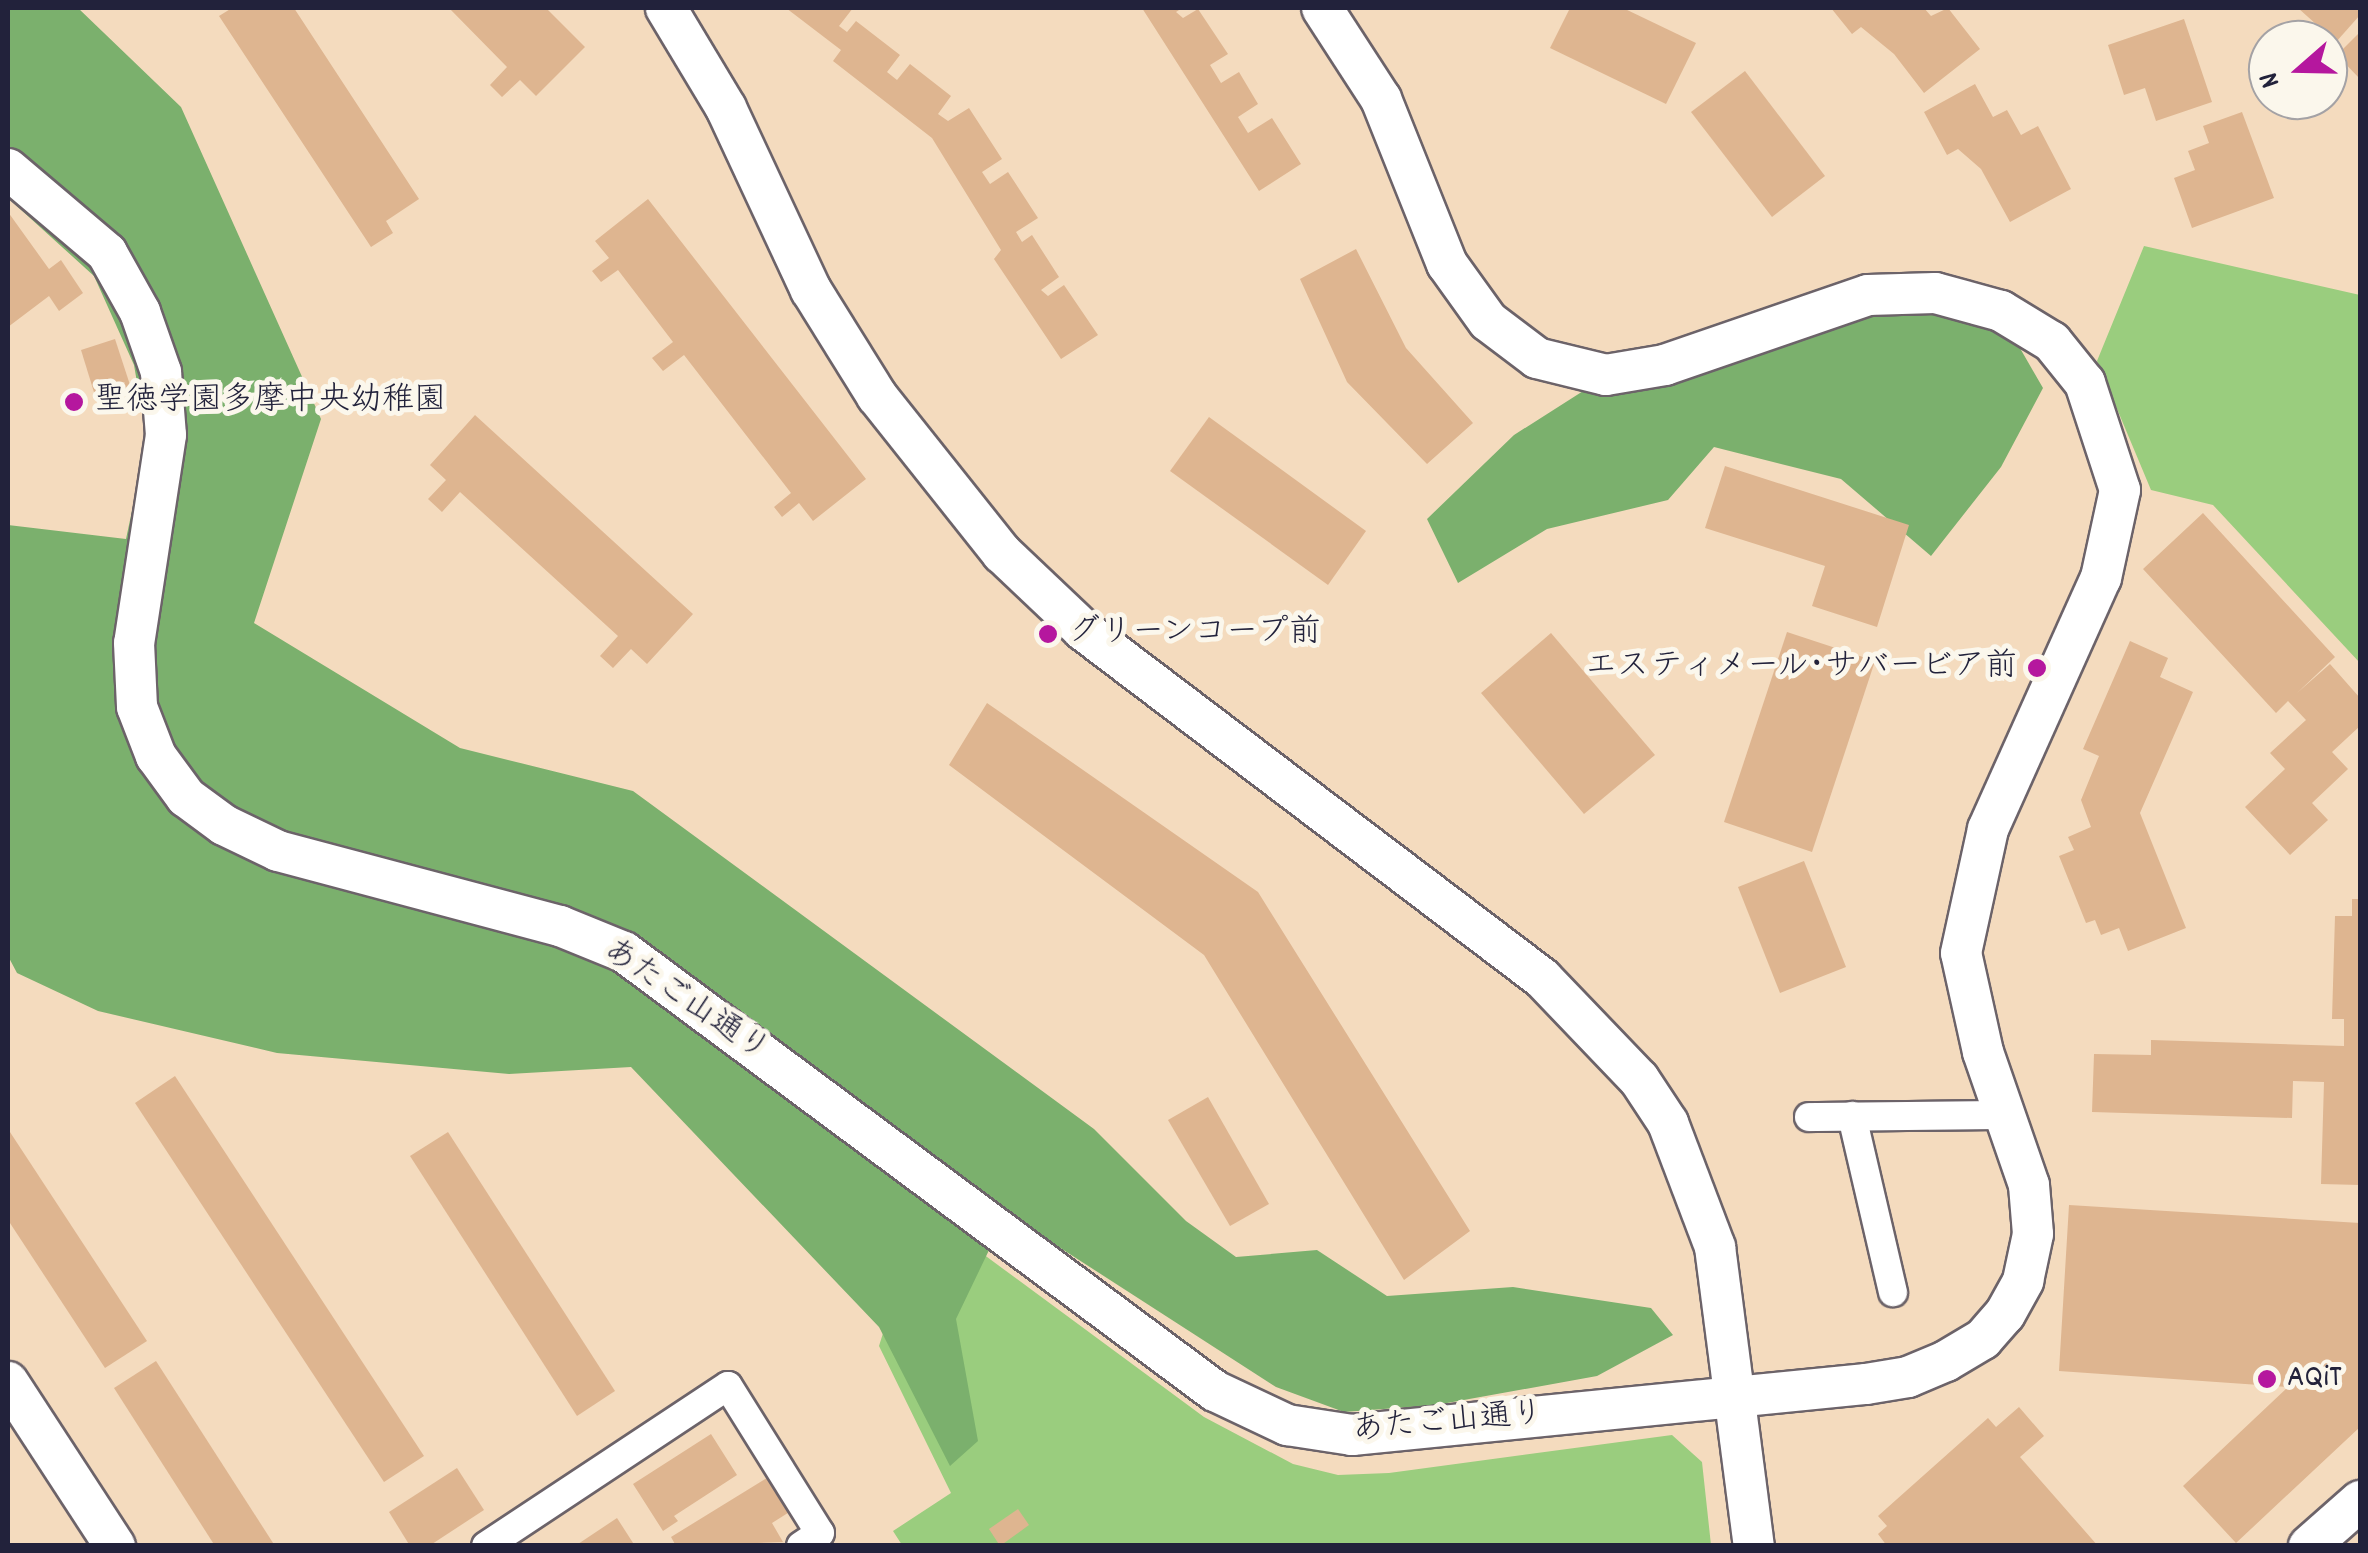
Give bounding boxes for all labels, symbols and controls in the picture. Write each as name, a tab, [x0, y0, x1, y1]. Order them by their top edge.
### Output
north arrow	[2248, 20, 2348, 120]
text: N	[2251, 66, 2293, 93]
place label: 聖徳学園多摩中央幼稚園	[94, 383, 446, 421]
marker: 聖徳学園多摩中央幼稚園	[63, 391, 85, 413]
place label: グリーンコープ前	[1068, 615, 1324, 653]
marker: グリーンコープ前	[1037, 623, 1059, 645]
place label: エスティメール･サバービア前	[1585, 649, 2017, 687]
marker: エスティメール･サバービア前	[2026, 657, 2048, 679]
street label: あたご山通り	[595, 932, 775, 1072]
place label: AQiT	[2287, 1360, 2342, 1398]
marker: AQiT	[2256, 1368, 2278, 1390]
street label: あたご山通り	[1351, 1397, 1545, 1451]

